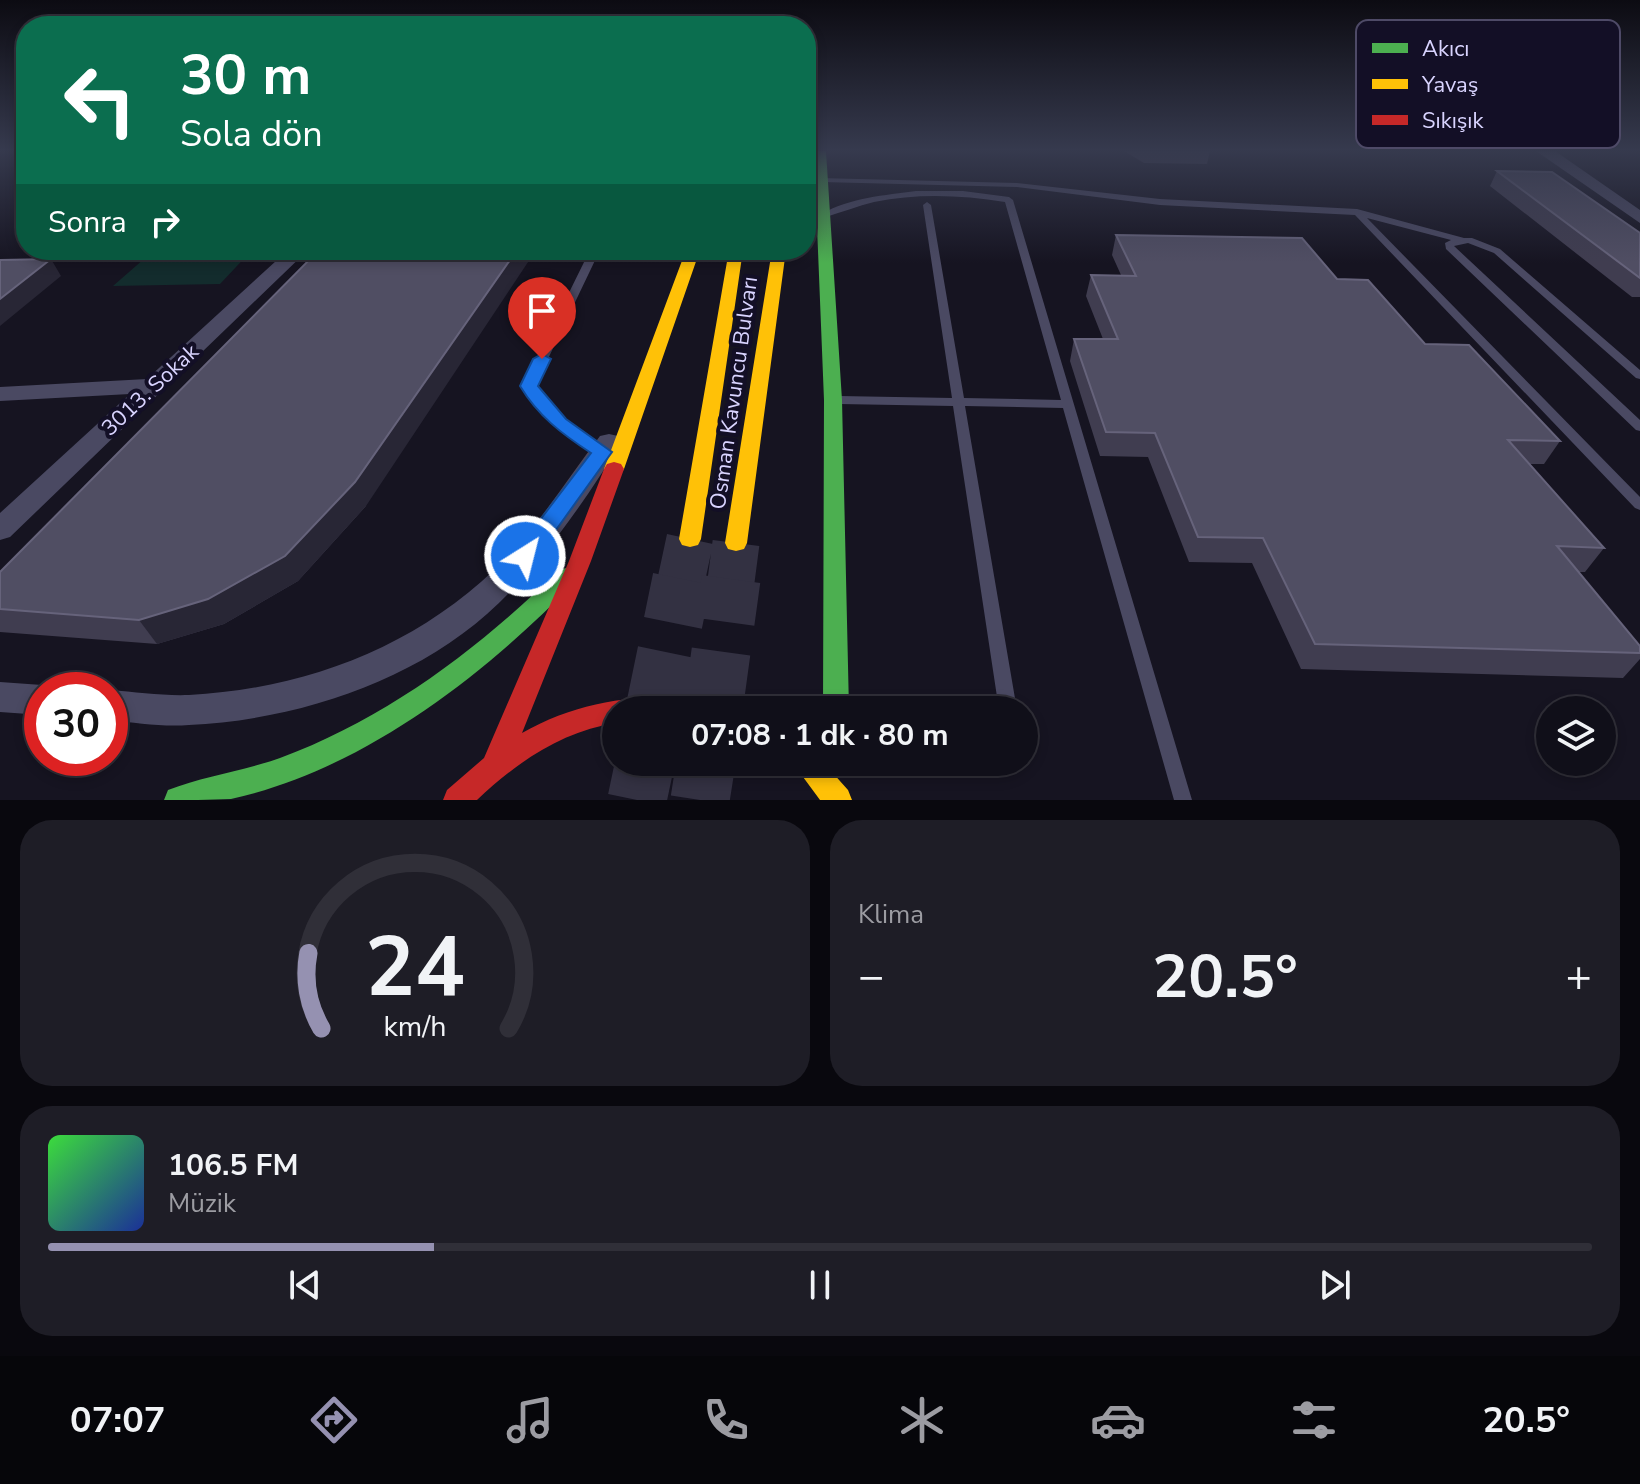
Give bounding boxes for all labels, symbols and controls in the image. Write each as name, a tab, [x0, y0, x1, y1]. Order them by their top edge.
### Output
legend	[1356, 20, 1620, 148]
text: Akıcı	[1422, 34, 1469, 64]
text: 30 m	[180, 37, 311, 114]
icon: left	[48, 48, 152, 152]
text: Yavaş	[1421, 70, 1478, 100]
text: Sıkışık	[1422, 106, 1484, 136]
text: Sola dön	[180, 110, 323, 159]
icon: right	[143, 200, 187, 244]
text: Sonra	[48, 202, 127, 243]
street label: Osman Kavuncu Bulvarı	[703, 275, 765, 511]
pin	[508, 277, 576, 359]
icon: arrive	[520, 289, 564, 333]
street label: 3013. Sokak	[95, 336, 206, 443]
position arrow	[483, 514, 567, 598]
speed limit sign: 30	[24, 672, 128, 776]
map controls	[1536, 696, 1616, 776]
button: layers	[1536, 696, 1616, 776]
text: 07:08 · 1 dk · 80 m	[691, 715, 949, 756]
text: Klima	[858, 897, 924, 932]
text: 24	[365, 911, 465, 1024]
text: 20.5°	[1152, 936, 1298, 1018]
text: −	[858, 947, 884, 1007]
text: +	[1566, 947, 1592, 1007]
text: km/h	[384, 1007, 446, 1046]
text: 106.5 FM	[168, 1145, 298, 1186]
text: Müzik	[168, 1186, 236, 1221]
icon: previous	[283, 1263, 327, 1307]
icon: pause	[798, 1263, 842, 1307]
icon: next	[1313, 1263, 1357, 1307]
icon: directions	[306, 1392, 362, 1448]
icon: music	[502, 1392, 558, 1448]
icon: phone	[698, 1392, 754, 1448]
icon: climate	[894, 1392, 950, 1448]
icon: car	[1090, 1392, 1146, 1448]
icon: filters	[1286, 1392, 1342, 1448]
text: 07:07	[70, 1396, 165, 1445]
text: 20.5°	[1483, 1396, 1570, 1445]

